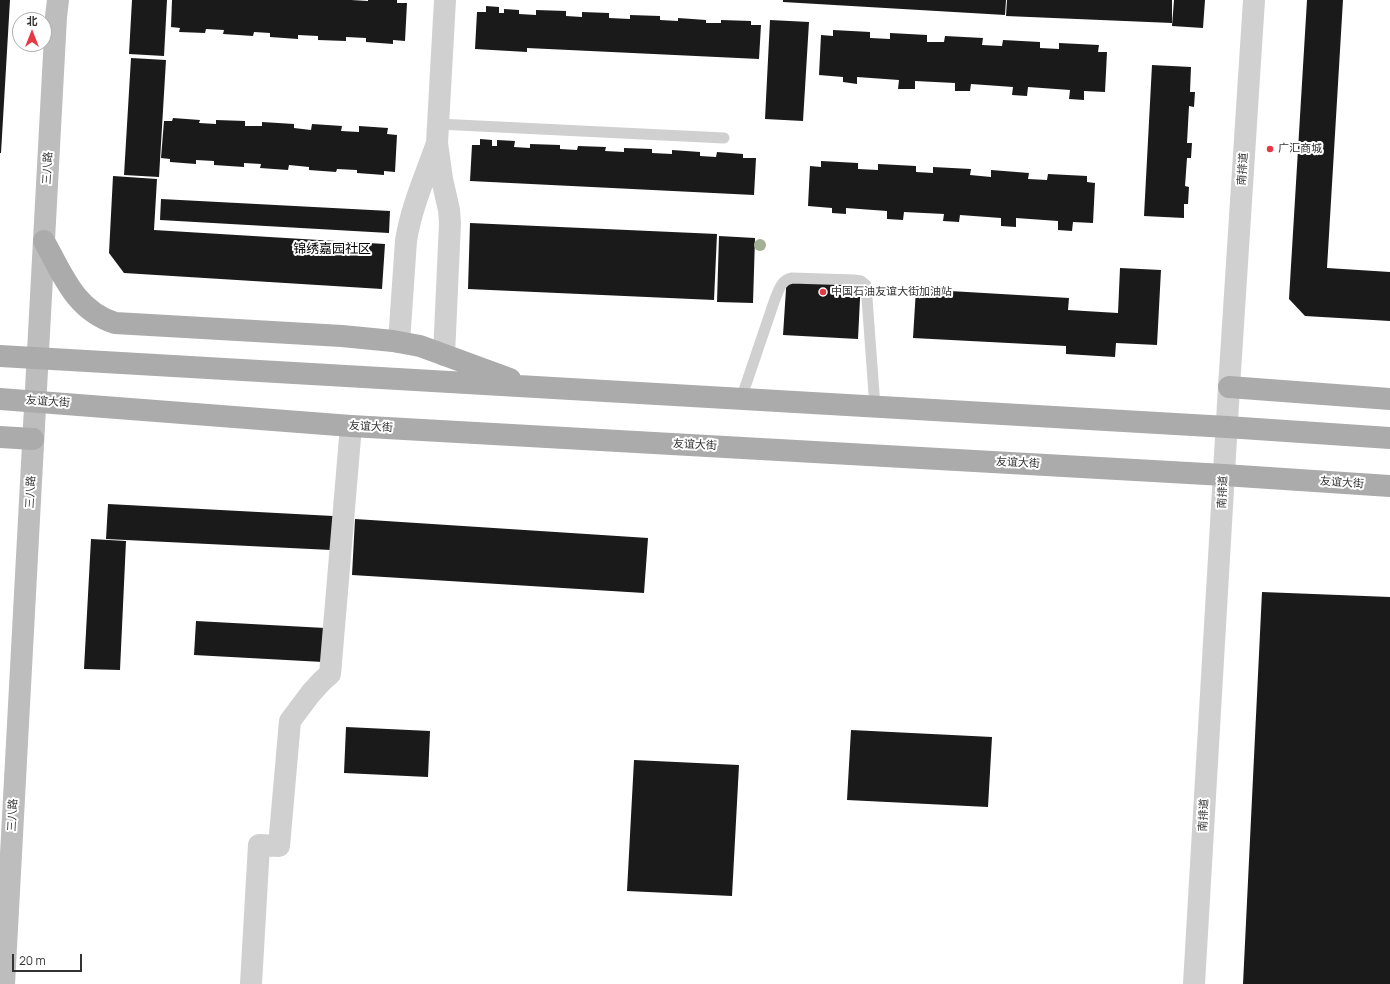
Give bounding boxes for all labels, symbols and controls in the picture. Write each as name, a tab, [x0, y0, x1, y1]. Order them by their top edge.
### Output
north arrow	[12, 12, 52, 52]
text: 北	[27, 13, 38, 28]
place label: 广汇商城	[1278, 142, 1322, 156]
marker: 广汇商城	[1265, 144, 1275, 154]
street label: 三八路	[41, 151, 55, 185]
street label: 南排道	[1235, 152, 1251, 186]
district label: 锦绣嘉园社区	[293, 241, 371, 257]
place label: 中国石油友谊大街加油站	[831, 285, 952, 299]
marker: 中国石油友谊大街加油站	[818, 287, 828, 297]
street label: 友谊大街	[26, 394, 70, 410]
street label: 友谊大街	[349, 419, 393, 435]
street label: 友谊大街	[673, 437, 717, 453]
street label: 友谊大街	[996, 455, 1040, 471]
street label: 三八路	[24, 475, 38, 509]
street label: 南排道	[1216, 475, 1230, 509]
street label: 友谊大街	[1320, 475, 1364, 491]
street label: 三八路	[6, 798, 20, 832]
street label: 南排道	[1197, 798, 1211, 832]
scale bar	[14, 946, 84, 972]
text: 20 m	[19, 952, 46, 969]

